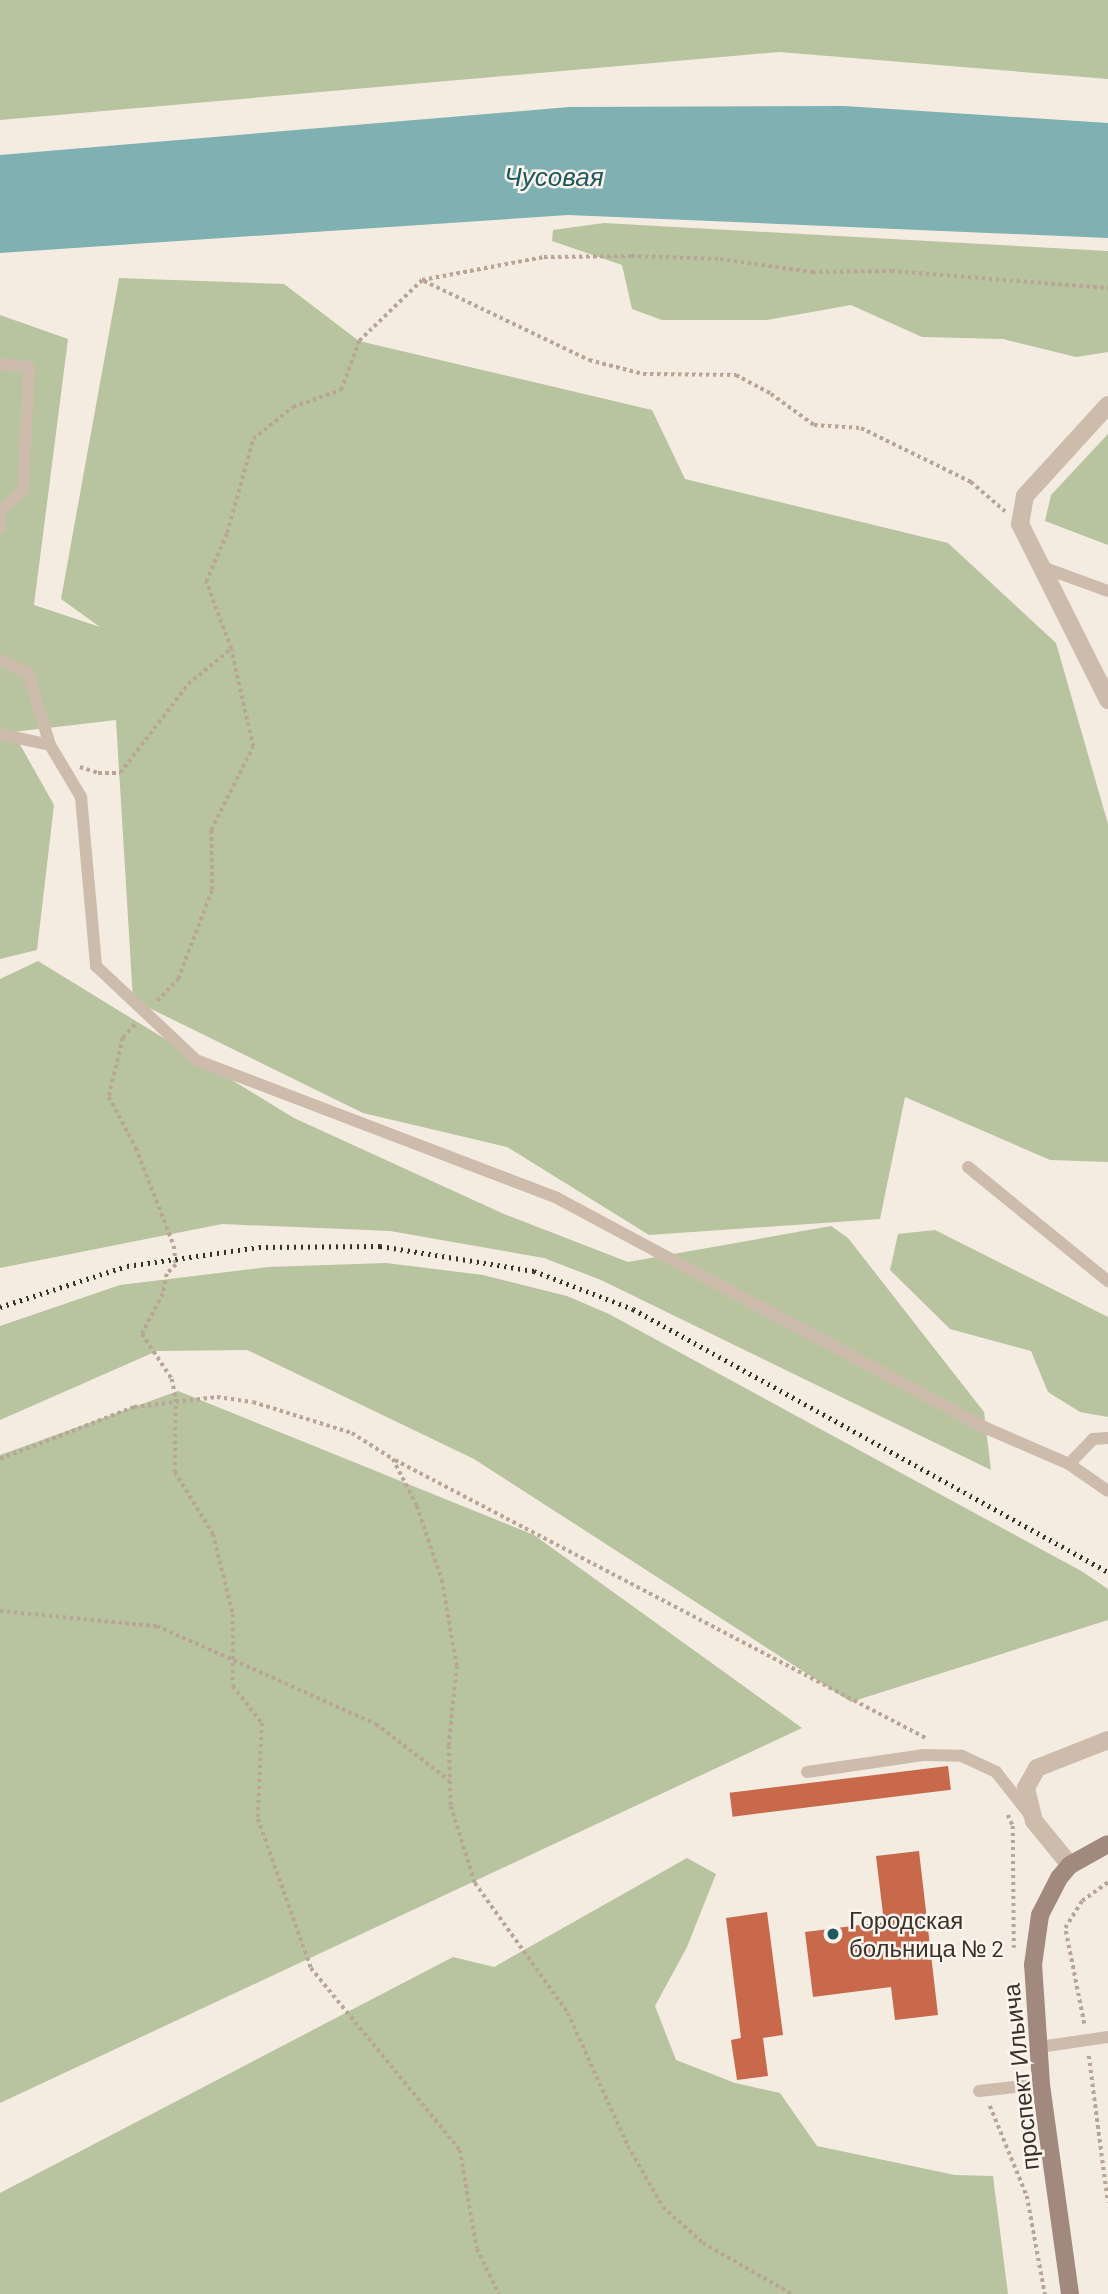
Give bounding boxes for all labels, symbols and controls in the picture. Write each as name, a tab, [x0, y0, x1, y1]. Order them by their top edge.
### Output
water label: Чусовая	[504, 160, 604, 192]
place label: Городская больница № 2	[849, 1906, 1004, 1962]
marker: Городская больница № 2	[823, 1924, 843, 1944]
street label: проспект Ильича	[996, 1982, 1044, 2172]

